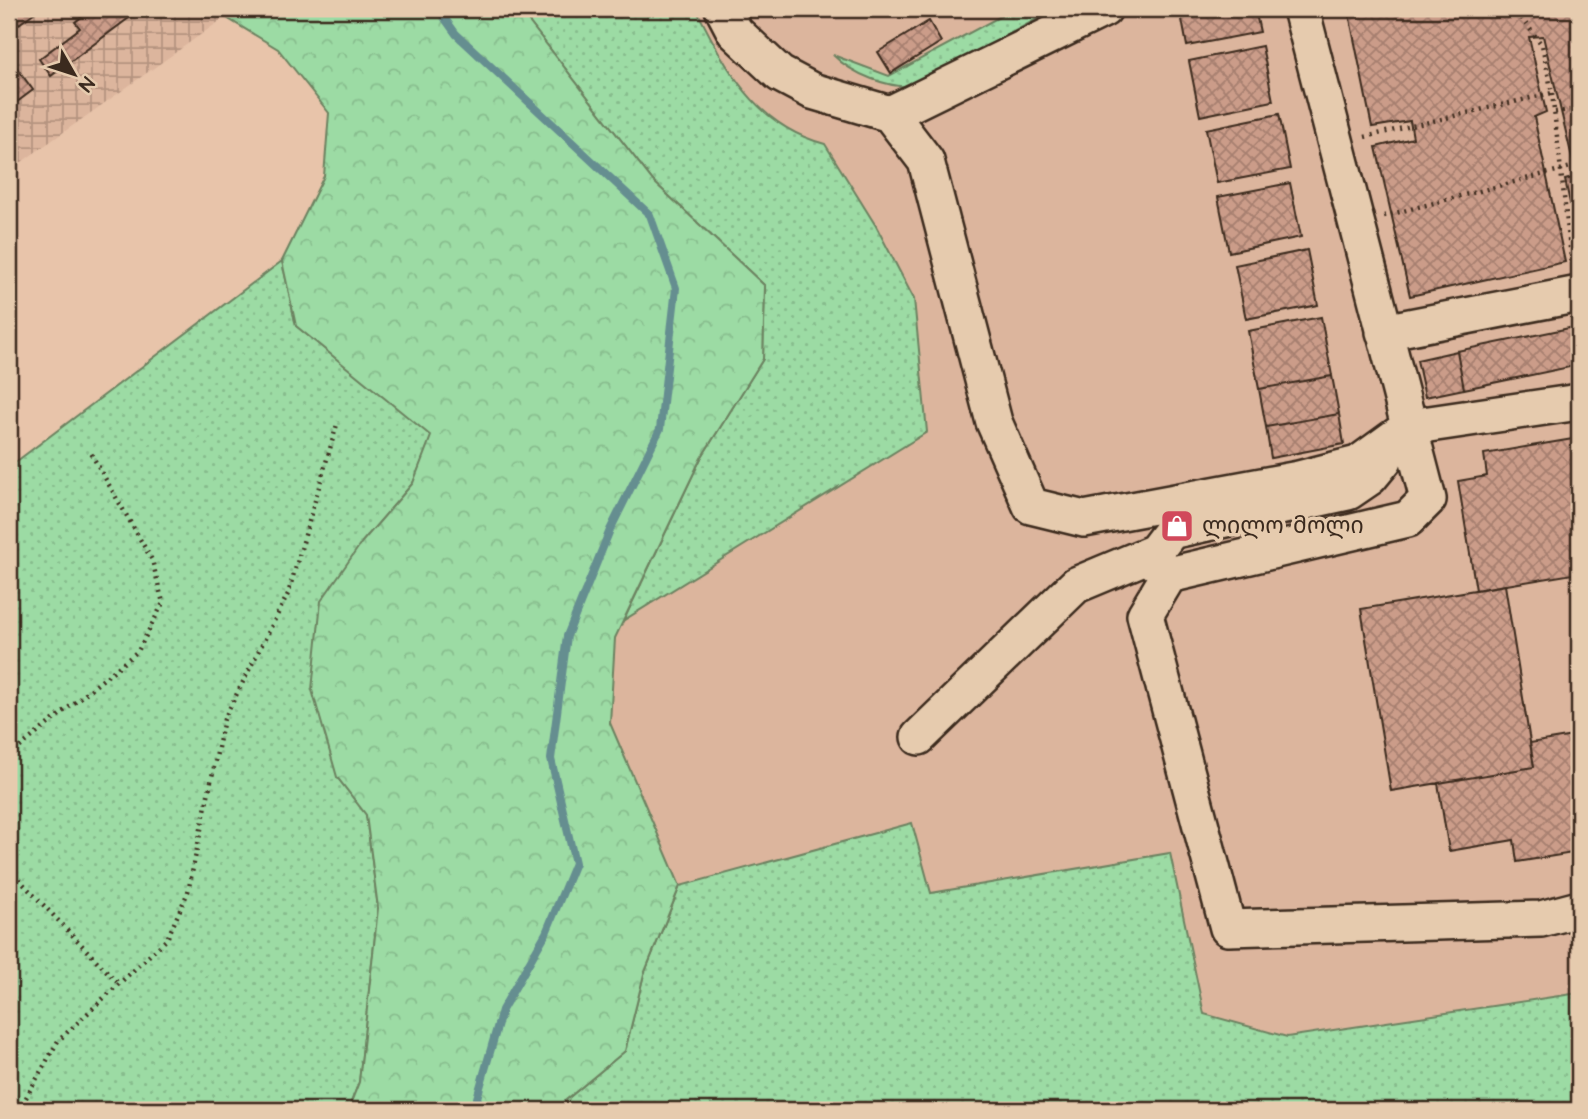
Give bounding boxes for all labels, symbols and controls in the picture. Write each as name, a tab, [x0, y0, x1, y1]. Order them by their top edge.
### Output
north arrow	[38, 38, 108, 108]
text: N	[72, 71, 100, 97]
shop icon: ლილო მოლი	[1158, 507, 1196, 545]
place label: ლილო მოლი	[1202, 510, 1364, 542]

